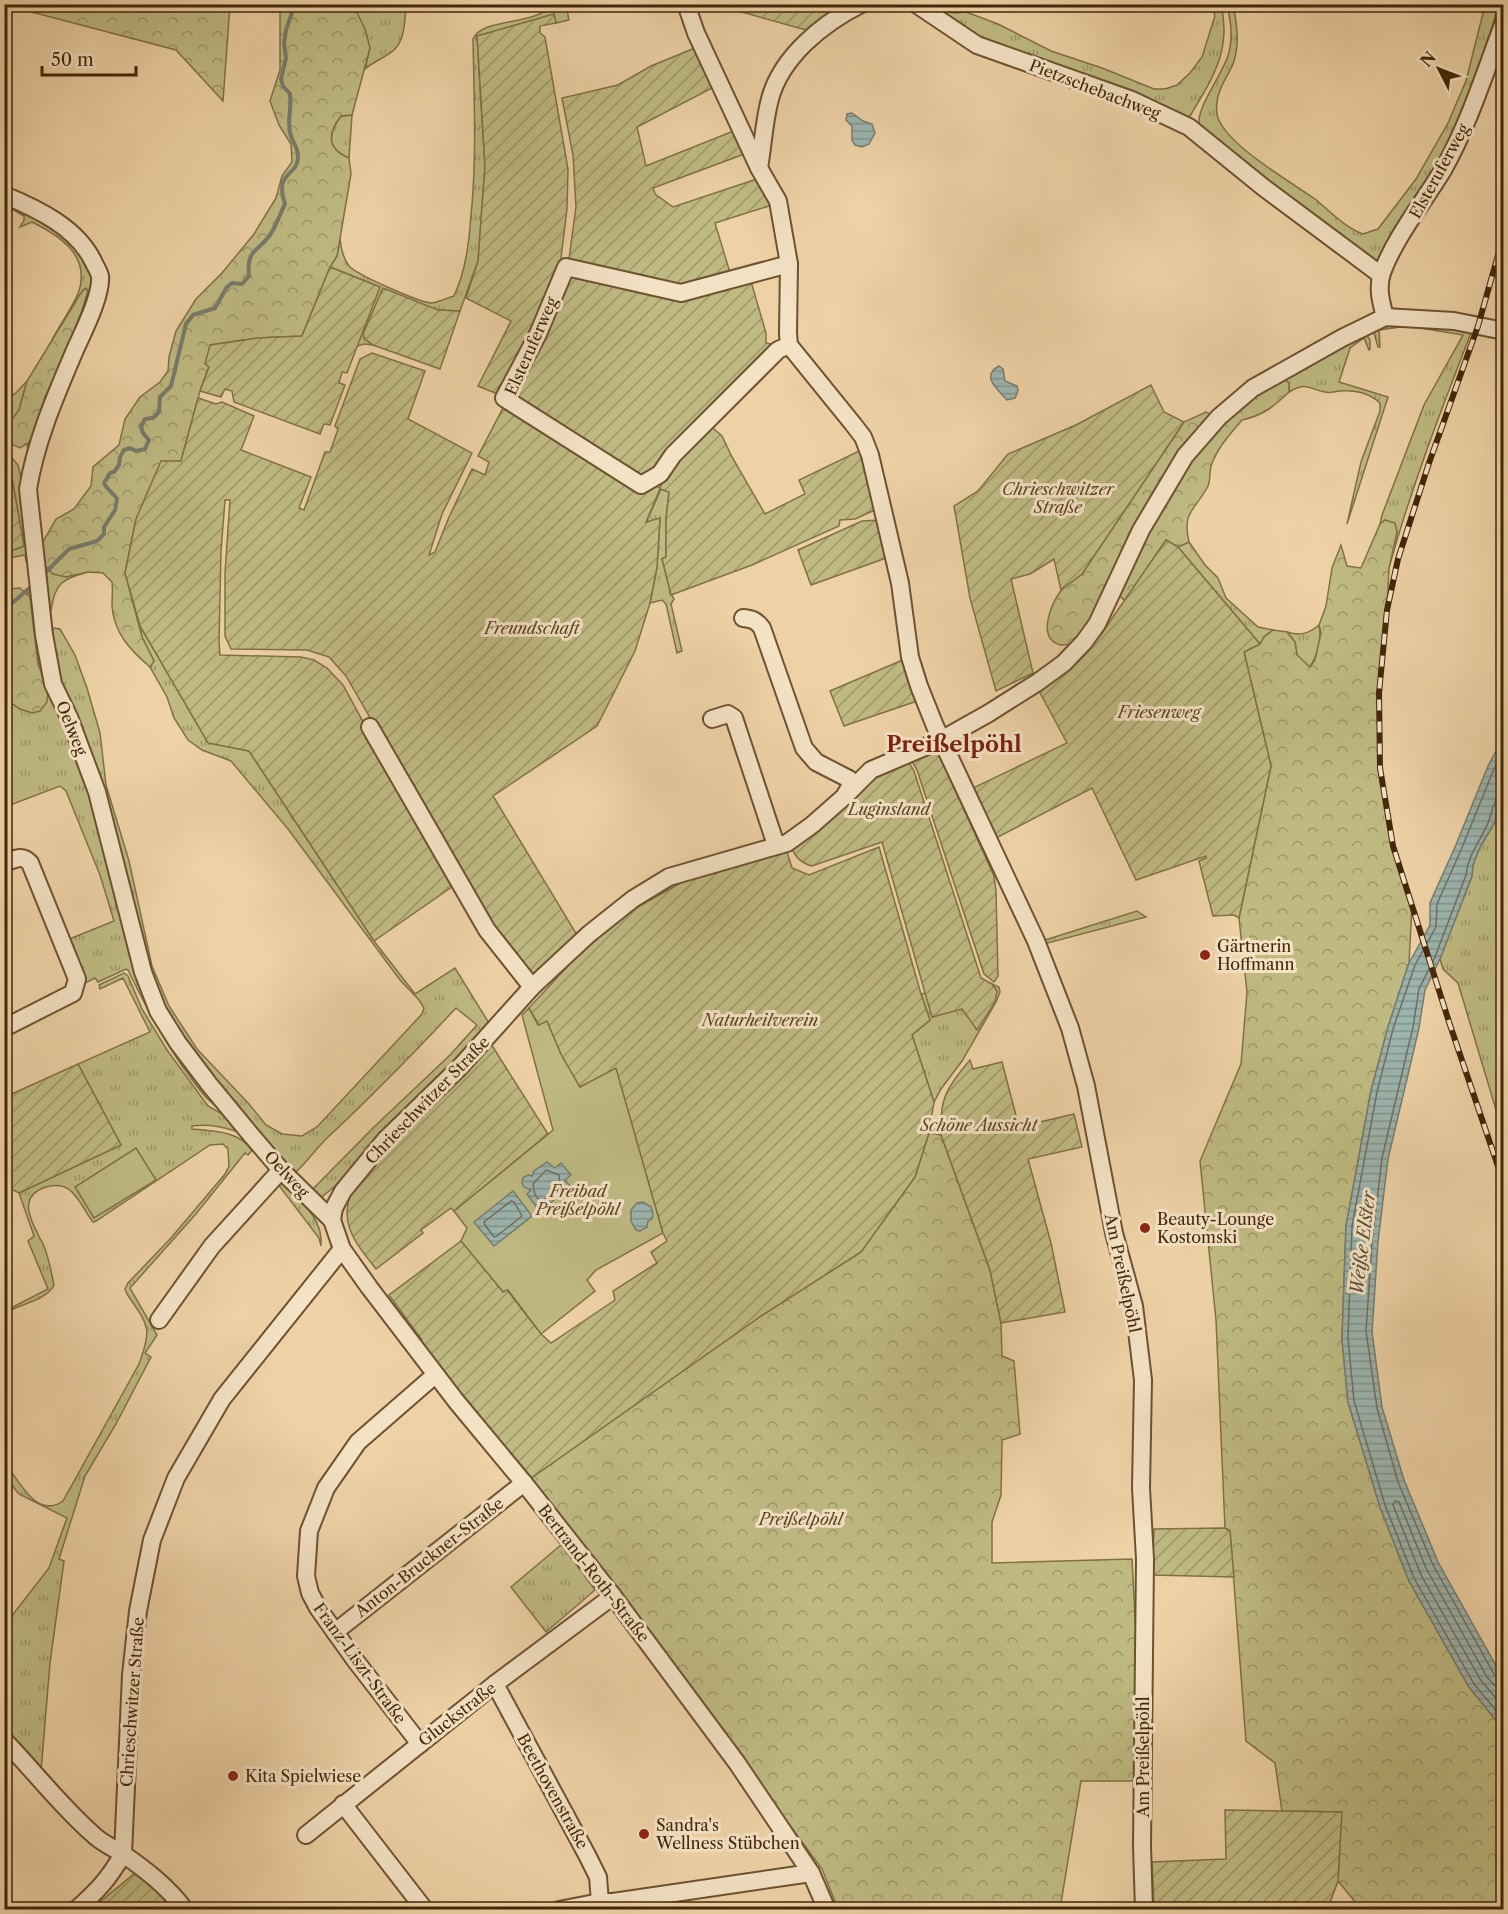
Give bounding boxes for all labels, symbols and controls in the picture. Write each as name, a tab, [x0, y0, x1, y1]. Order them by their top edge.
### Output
scale bar	[42, 39, 136, 77]
north arrow	[1409, 39, 1469, 99]
text: N	[1416, 47, 1440, 71]
text: 50 m	[51, 49, 94, 71]
street label: Pietzschebachweg	[1027, 55, 1164, 123]
street label: Elsteruferweg	[1405, 120, 1474, 222]
street label: Elsteruferweg	[500, 293, 562, 398]
park label: Chrieschwitzer Straße	[1002, 479, 1116, 517]
park label: Freundschaft	[482, 618, 581, 638]
street label: Oelweg	[52, 698, 92, 759]
park label: Friesenweg	[1116, 702, 1202, 722]
district label: Preißelpöhl	[886, 731, 1022, 758]
park label: Luginsland	[846, 799, 931, 819]
place label: Gärtnerin Hoffmann	[1217, 936, 1294, 974]
marker: Gärtnerin Hoffmann	[1198, 948, 1212, 962]
park label: Naturheilverein	[700, 1010, 818, 1030]
street label: Chrieschwitzer Straße	[361, 1032, 493, 1168]
park label: Schöne Aussicht	[920, 1115, 1039, 1135]
street label: Oelweg	[260, 1146, 314, 1202]
park label: Freibad Preißelpöhl	[534, 1181, 622, 1219]
water label: Weiße Elster	[1346, 1188, 1380, 1296]
place label: Beauty-Lounge Kostomski	[1157, 1209, 1274, 1247]
street label: Am Preißelpöhl	[1100, 1211, 1145, 1335]
marker: Beauty-Lounge Kostomski	[1138, 1221, 1152, 1235]
street label: Anton-Bruckner-Straße	[350, 1493, 507, 1622]
street label: Bertrand-Roth-Straße	[534, 1500, 654, 1646]
park label: Preißelpöhl	[757, 1509, 845, 1529]
street label: Franz-Liszt-Straße	[309, 1599, 411, 1728]
street label: Chrieschwitzer Straße	[116, 1616, 148, 1787]
street label: Gluckstraße	[414, 1678, 500, 1750]
street label: Am Preißelpöhl	[1133, 1696, 1153, 1819]
street label: Beethovenstraße	[513, 1730, 593, 1852]
place label: Kita Spielwiese	[245, 1766, 361, 1786]
marker: Kita Spielwiese	[226, 1769, 240, 1783]
place label: Sandra's Wellness Stübchen	[655, 1815, 800, 1853]
marker: Sandra's Wellness Stübchen	[637, 1827, 651, 1841]

